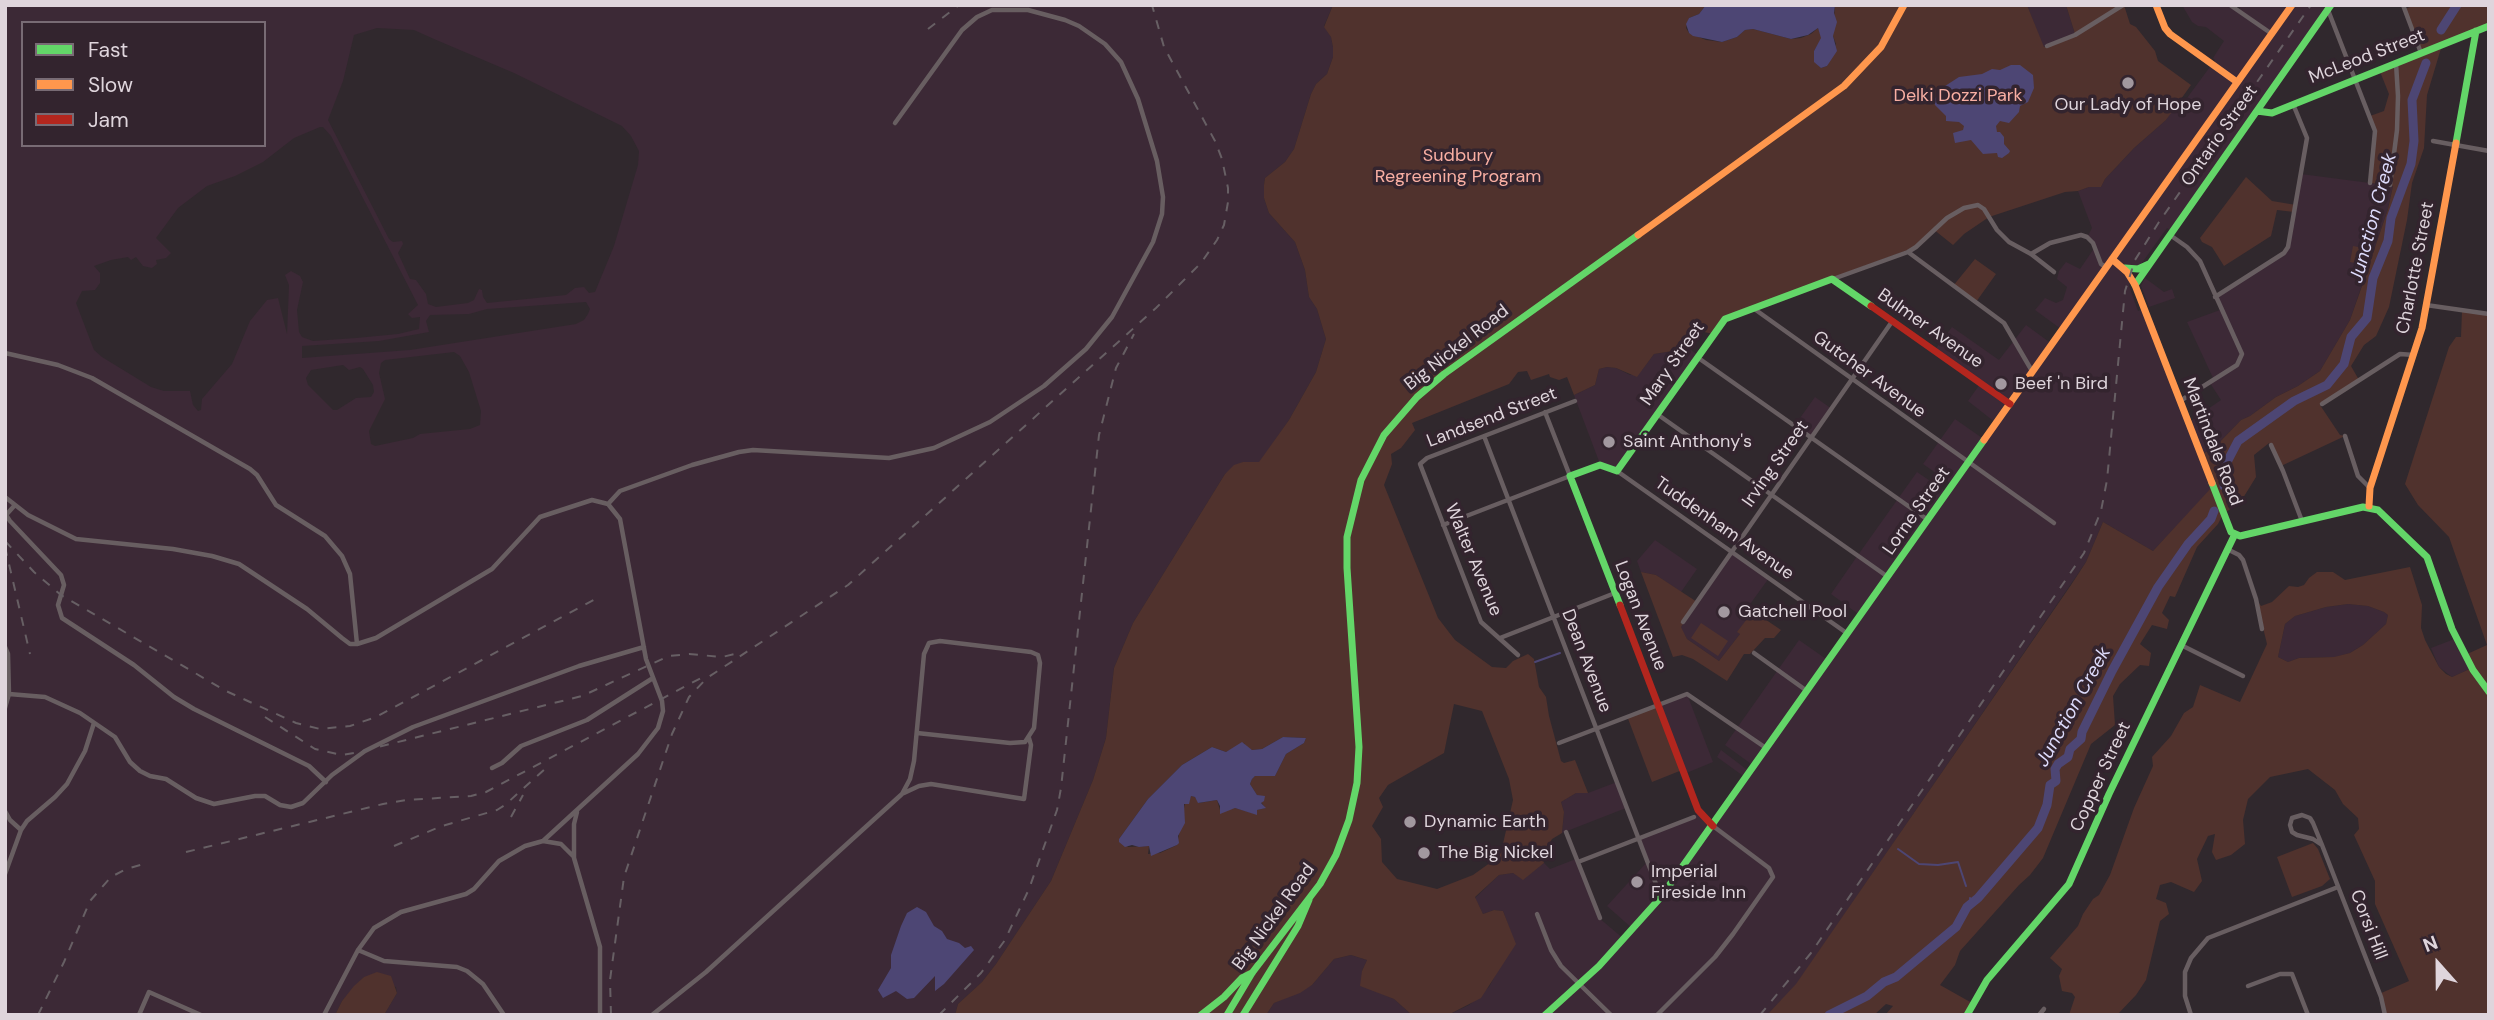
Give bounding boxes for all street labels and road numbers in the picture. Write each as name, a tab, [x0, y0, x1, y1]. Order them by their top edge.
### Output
street label: McLeod Street	[2306, 25, 2428, 89]
street label: Ontario Street	[2177, 81, 2263, 191]
street label: Charlotte Street	[2393, 200, 2439, 336]
street label: Bulmer Avenue	[1873, 285, 1987, 373]
street label: Big Nickel Road	[1401, 301, 1513, 395]
street label: Mary Street	[1636, 318, 1710, 410]
street label: Gutcher Avenue	[1808, 327, 1930, 423]
street label: Martindale Road	[2178, 375, 2246, 509]
street label: Landsend Street	[1424, 383, 1560, 453]
street label: Irving Street	[1738, 416, 1814, 512]
street label: Lorne Street	[1879, 463, 1955, 559]
street label: Tuddenham Avenue	[1650, 473, 1798, 585]
street label: Walter Avenue	[1440, 501, 1506, 619]
street label: Logan Avenue	[1609, 558, 1671, 674]
street label: Dean Avenue	[1556, 606, 1616, 716]
street label: Copper Street	[2066, 719, 2136, 835]
street label: Big Nickel Road	[1228, 860, 1320, 974]
street label: Corsi Hill	[2345, 887, 2391, 963]

